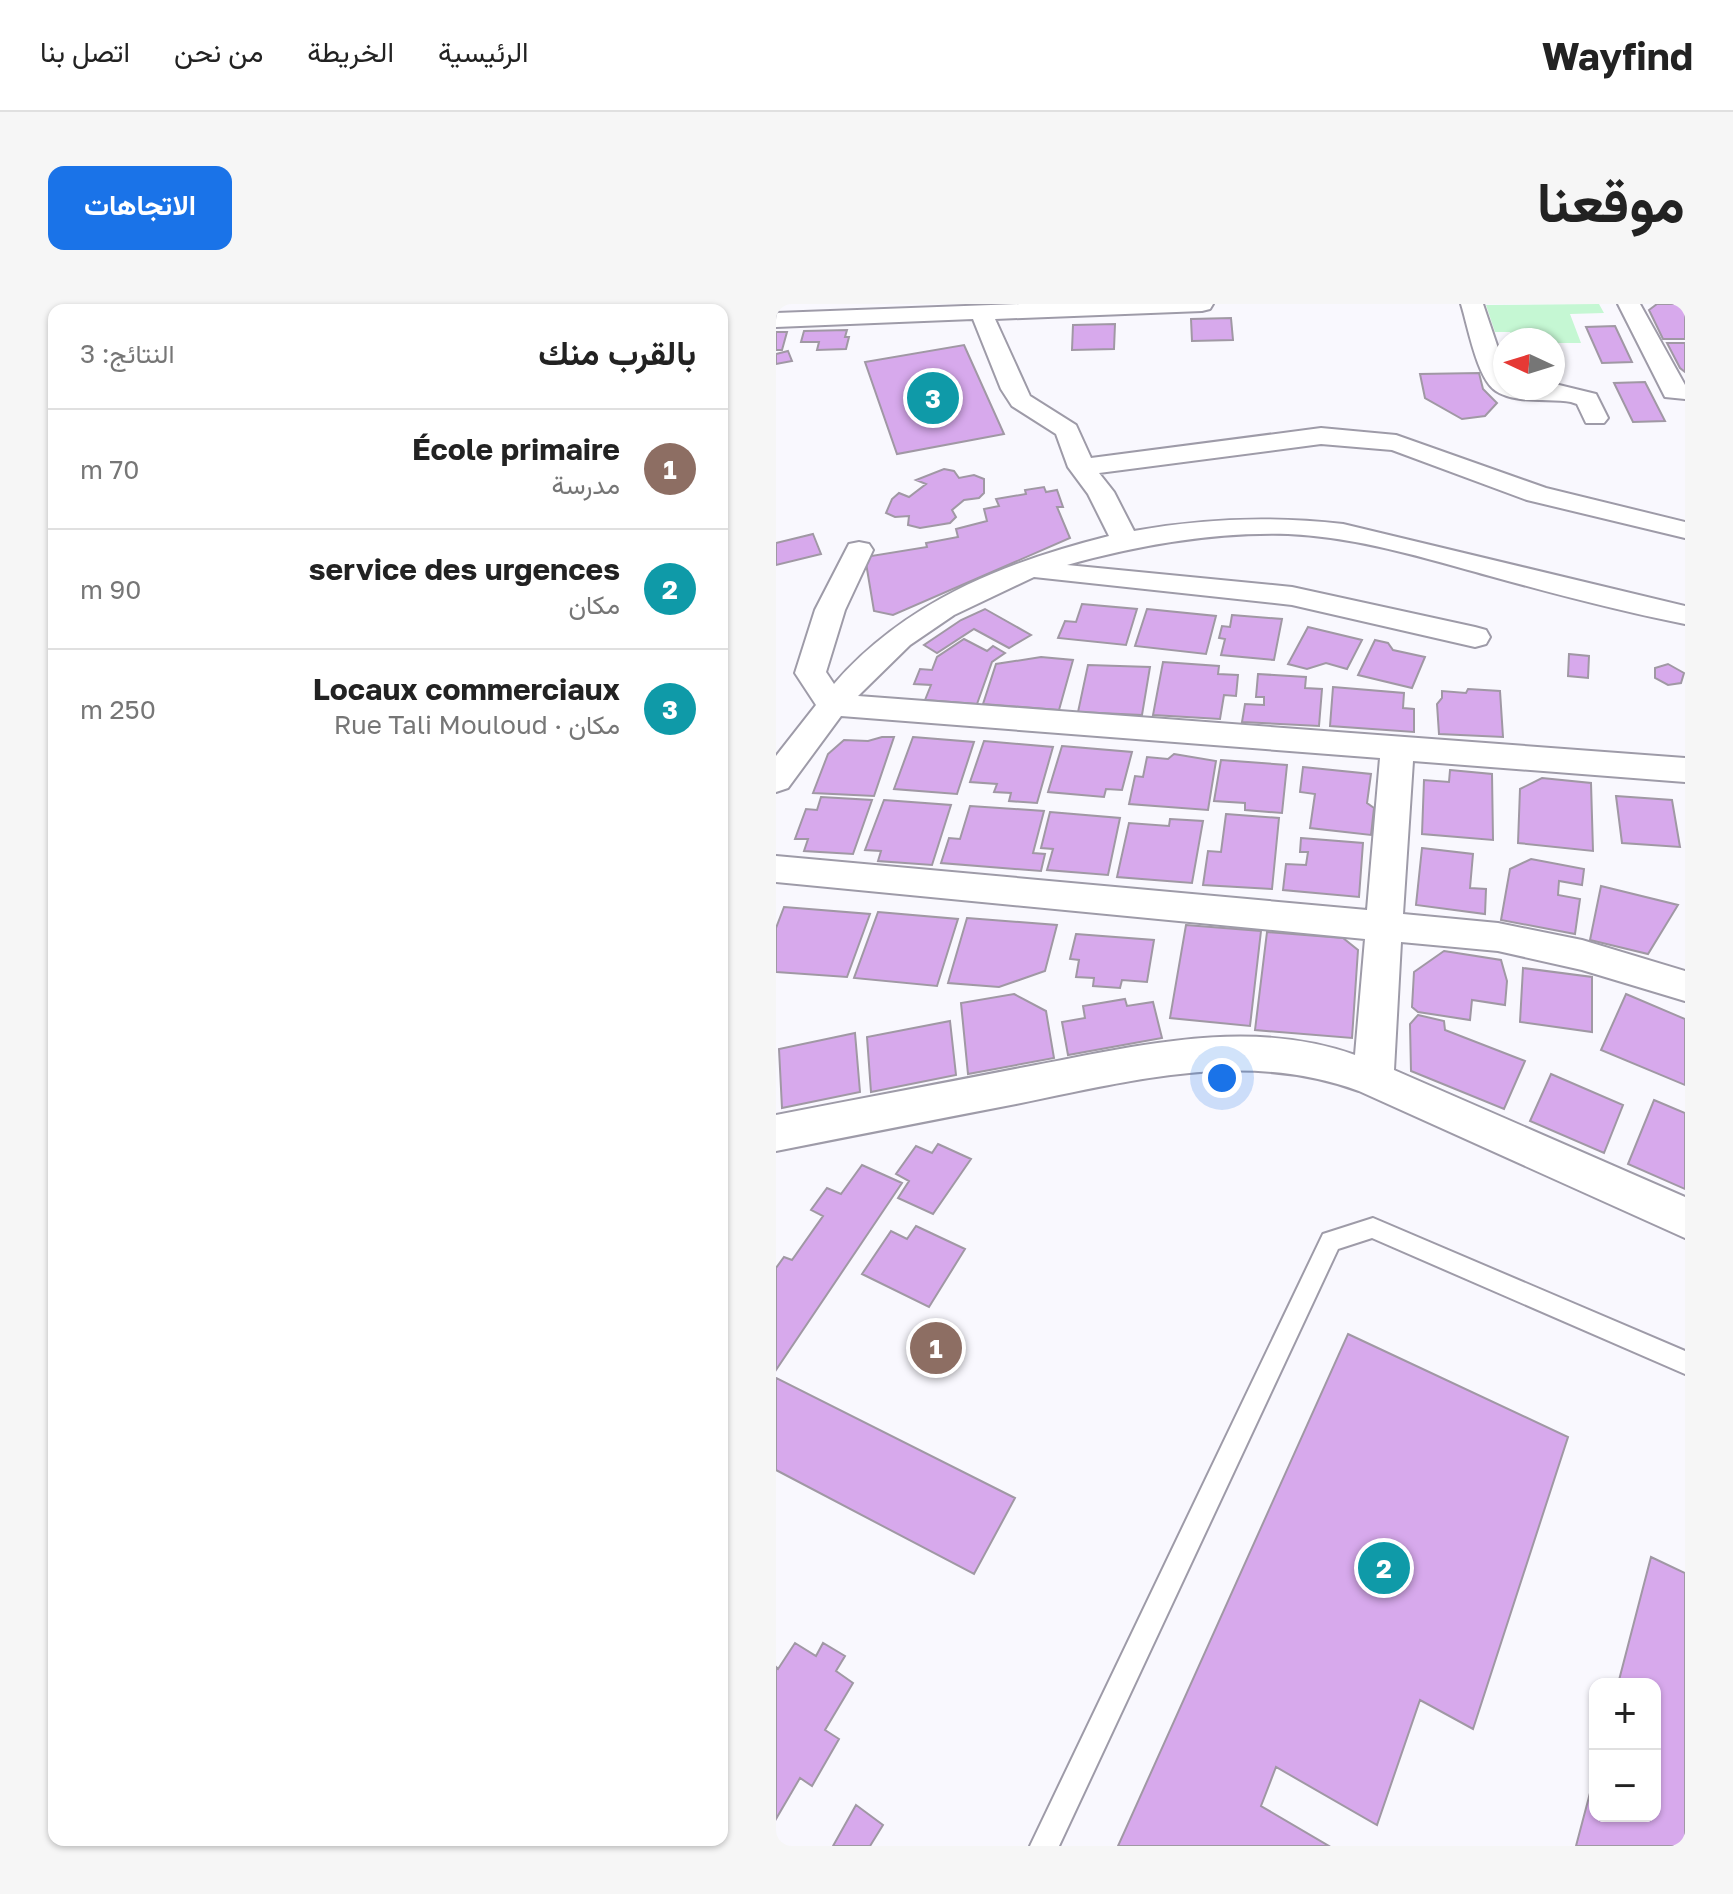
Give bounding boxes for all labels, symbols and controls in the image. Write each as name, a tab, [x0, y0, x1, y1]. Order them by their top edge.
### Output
text: Wayfind	[1542, 33, 1693, 78]
text: اتصل بنا	[40, 35, 130, 68]
text: من نحن	[174, 35, 263, 68]
text: الخريطة	[307, 35, 394, 68]
text: الرئيسية	[438, 35, 528, 68]
button: الاتجاهات	[48, 166, 232, 250]
text: موقعنا	[1537, 167, 1685, 234]
north arrow	[1493, 328, 1565, 400]
text: بالقرب منك	[538, 332, 696, 372]
text: النتائج: 3	[80, 338, 174, 369]
pin: 3	[907, 368, 959, 428]
text: École primaire	[412, 431, 620, 467]
text: 70 m	[80, 454, 139, 485]
text: 1	[663, 454, 677, 485]
text: مدرسة	[551, 469, 620, 500]
text: service des urgences	[309, 551, 620, 587]
text: 90 m	[80, 574, 141, 605]
text: 2	[662, 574, 678, 605]
text: مكان	[568, 589, 620, 620]
text: Locaux commerciaux	[313, 671, 620, 707]
text: 250 m	[80, 694, 156, 725]
text: 3	[662, 694, 678, 725]
text: مكان · Rue Tali Mouloud	[334, 709, 620, 740]
your location	[1202, 1058, 1242, 1098]
pin: 1	[910, 1318, 962, 1378]
pin: 2	[1358, 1538, 1410, 1598]
map controls	[1589, 1678, 1661, 1822]
button: +	[1589, 1678, 1661, 1750]
button: −	[1589, 1750, 1661, 1822]

